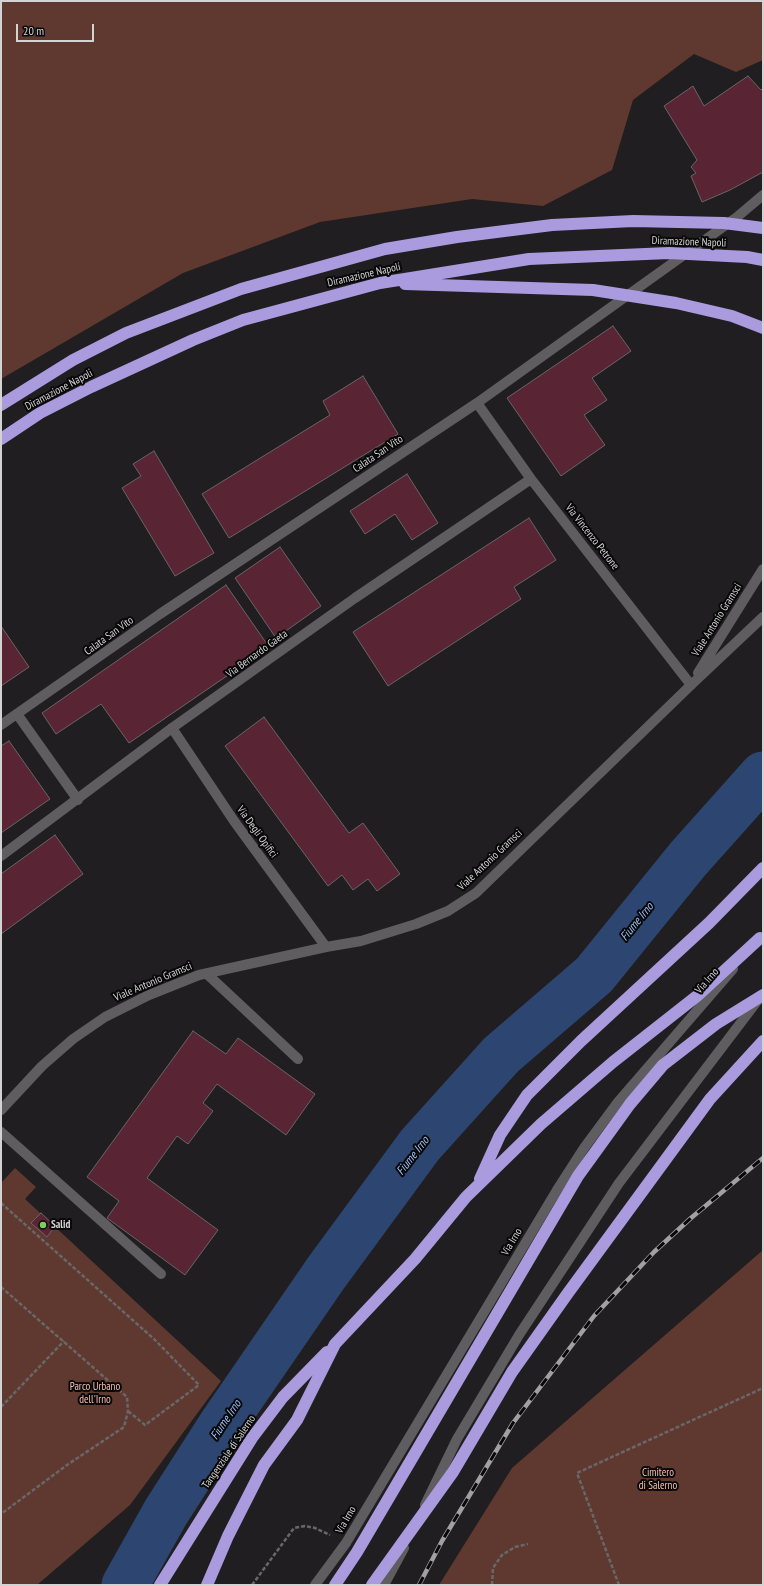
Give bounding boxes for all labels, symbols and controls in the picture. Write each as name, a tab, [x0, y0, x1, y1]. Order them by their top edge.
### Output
scale bar	[18, 16, 96, 42]
text: 20 m	[23, 23, 44, 38]
street label: Diramazione Napoli	[651, 234, 727, 250]
street label: Diramazione Napoli	[326, 260, 402, 290]
street label: Diramazione Napoli	[23, 367, 95, 413]
street label: Calata San Vito	[350, 432, 406, 476]
street label: Via Vincenzo Petrone	[562, 501, 622, 573]
street label: Viale Antonio Gramsci	[689, 581, 745, 659]
street label: Calata San Vito	[82, 614, 136, 658]
street label: Via Bernardo Gaeta	[224, 627, 290, 681]
street label: Via Degli Opifici	[234, 804, 280, 860]
street label: Viale Antonio Gramsci	[455, 827, 525, 893]
water label: Fiume Irno	[617, 900, 657, 944]
street label: Viale Antonio Gramsci	[112, 960, 194, 1004]
street label: Via Irno	[692, 966, 722, 996]
water label: Fiume Irno	[394, 1134, 432, 1178]
place label: Salid	[51, 1218, 70, 1232]
marker: Salid	[38, 1220, 48, 1230]
street label: Via Irno	[499, 1226, 525, 1258]
park label: Parco Urbano dell'Irno	[70, 1380, 120, 1406]
water label: Fiume Irno	[208, 1397, 244, 1443]
street label: Tangenziale di Salerno	[200, 1413, 258, 1491]
park label: Cimitero di Salerno	[639, 1466, 677, 1492]
street label: Via Irno	[333, 1504, 359, 1536]

